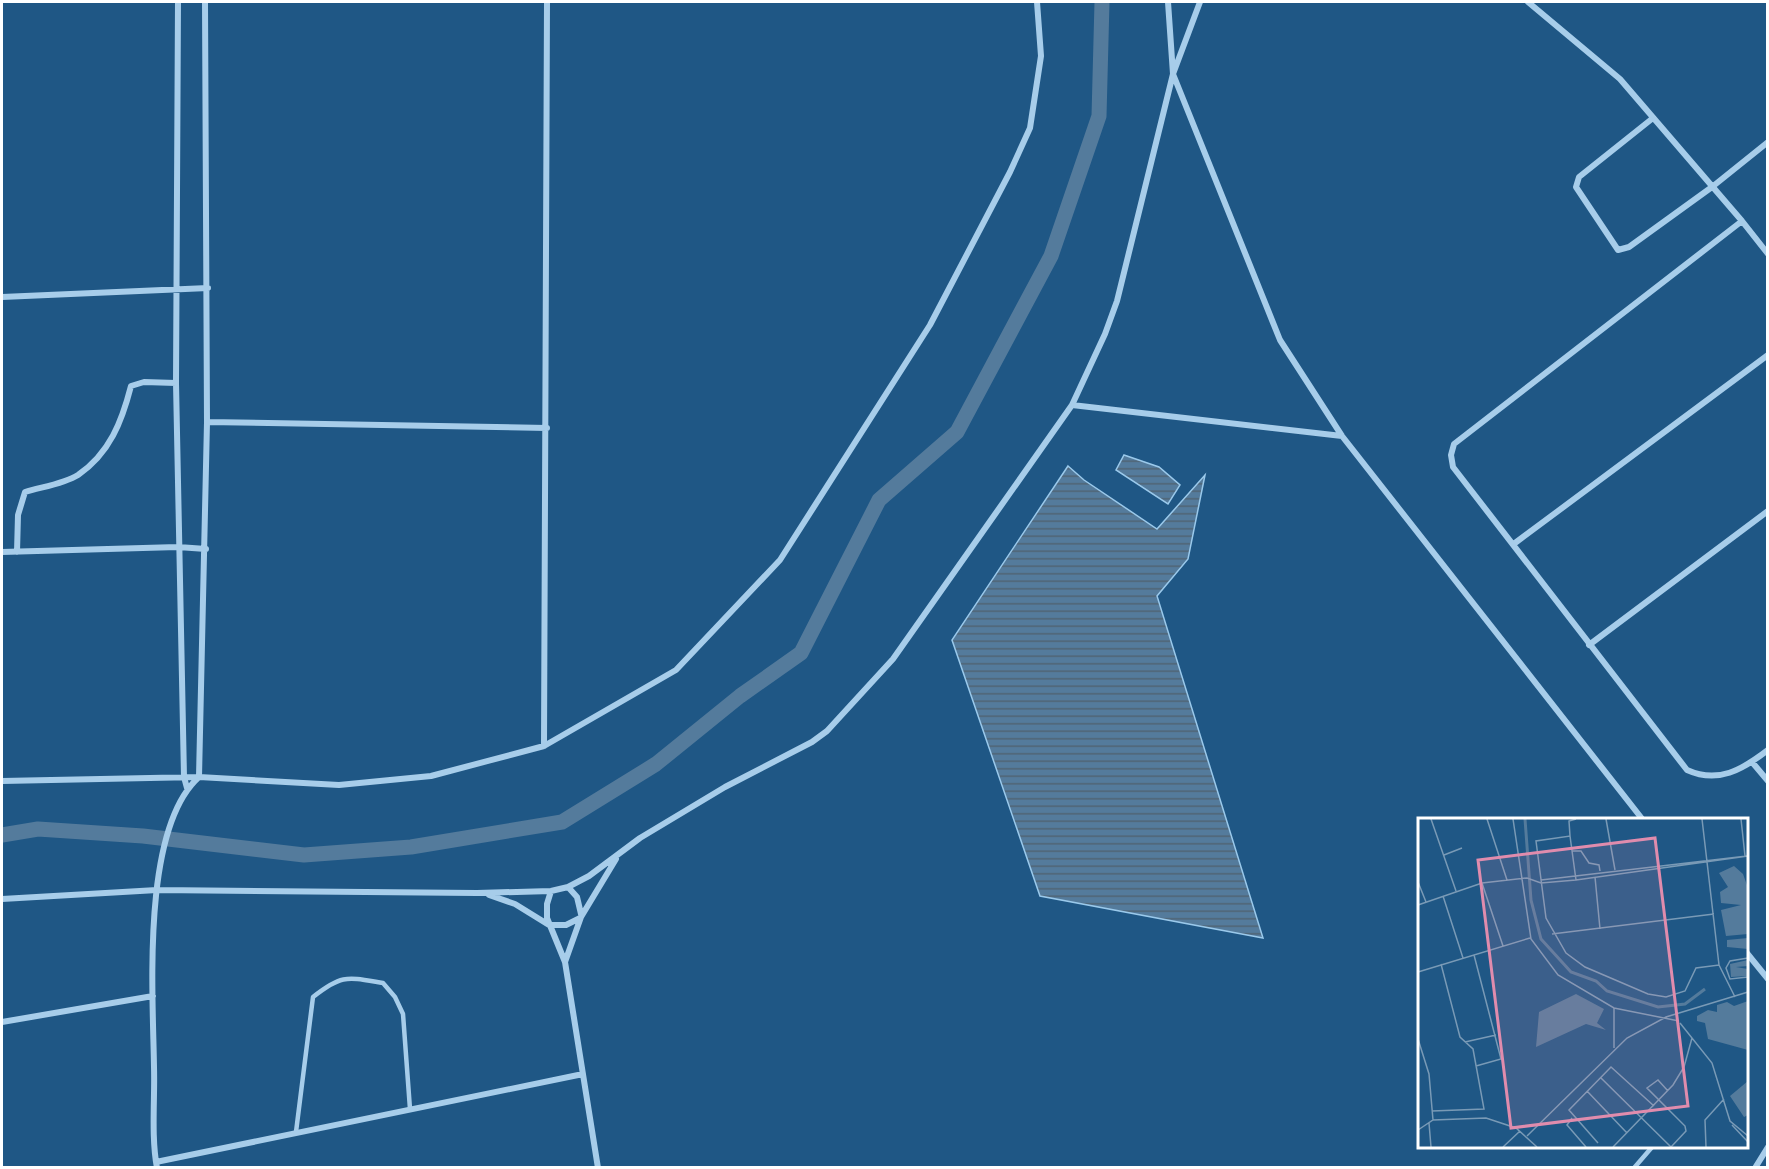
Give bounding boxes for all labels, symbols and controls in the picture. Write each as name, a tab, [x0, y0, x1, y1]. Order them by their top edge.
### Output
inset map	[1418, 818, 1748, 1148]

